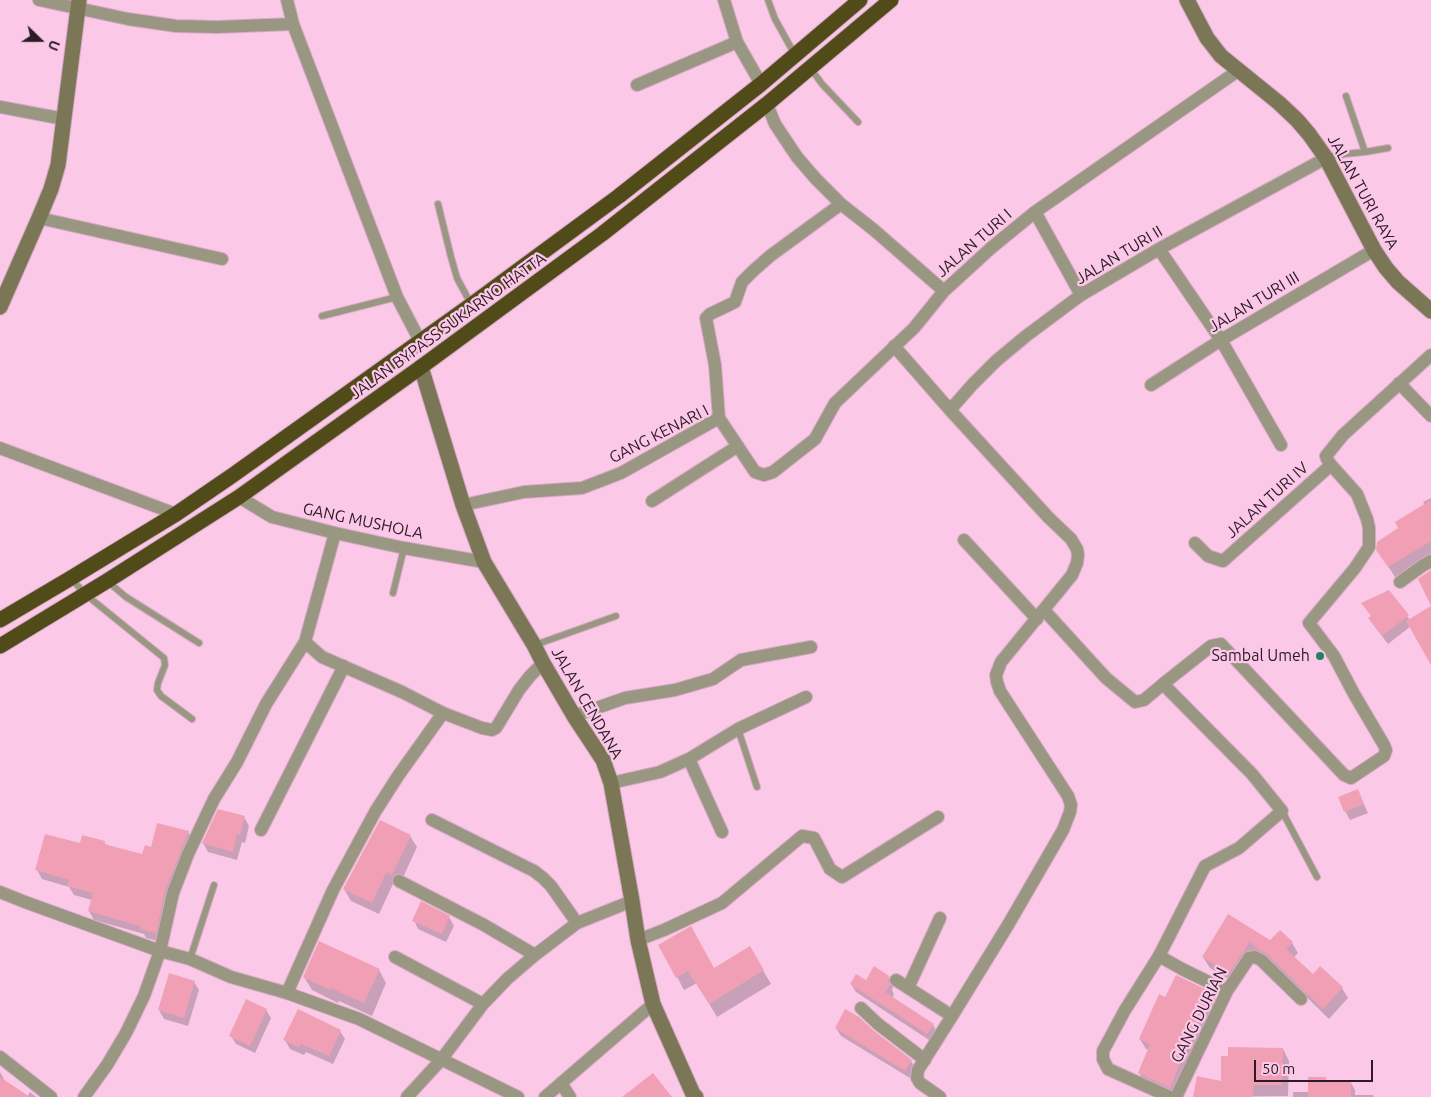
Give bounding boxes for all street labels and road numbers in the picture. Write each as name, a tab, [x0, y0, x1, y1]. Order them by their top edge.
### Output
street label: JALAN TURI RAYA	[1324, 131, 1402, 253]
street label: JALAN TURI I	[932, 205, 1016, 281]
street label: JALAN TURI II	[1072, 222, 1166, 288]
street label: JALAN BYPASS SUKARNO HATTA	[346, 248, 550, 404]
street label: JALAN TURI III	[1205, 267, 1303, 337]
street label: GANG KENARI I	[606, 401, 712, 467]
street label: JALAN TURI IV	[1222, 458, 1312, 542]
street label: GANG MUSHOLA	[301, 499, 425, 543]
street label: JALAN CENDANA	[547, 644, 627, 762]
street label: GANG DURIAN	[1167, 964, 1231, 1066]

